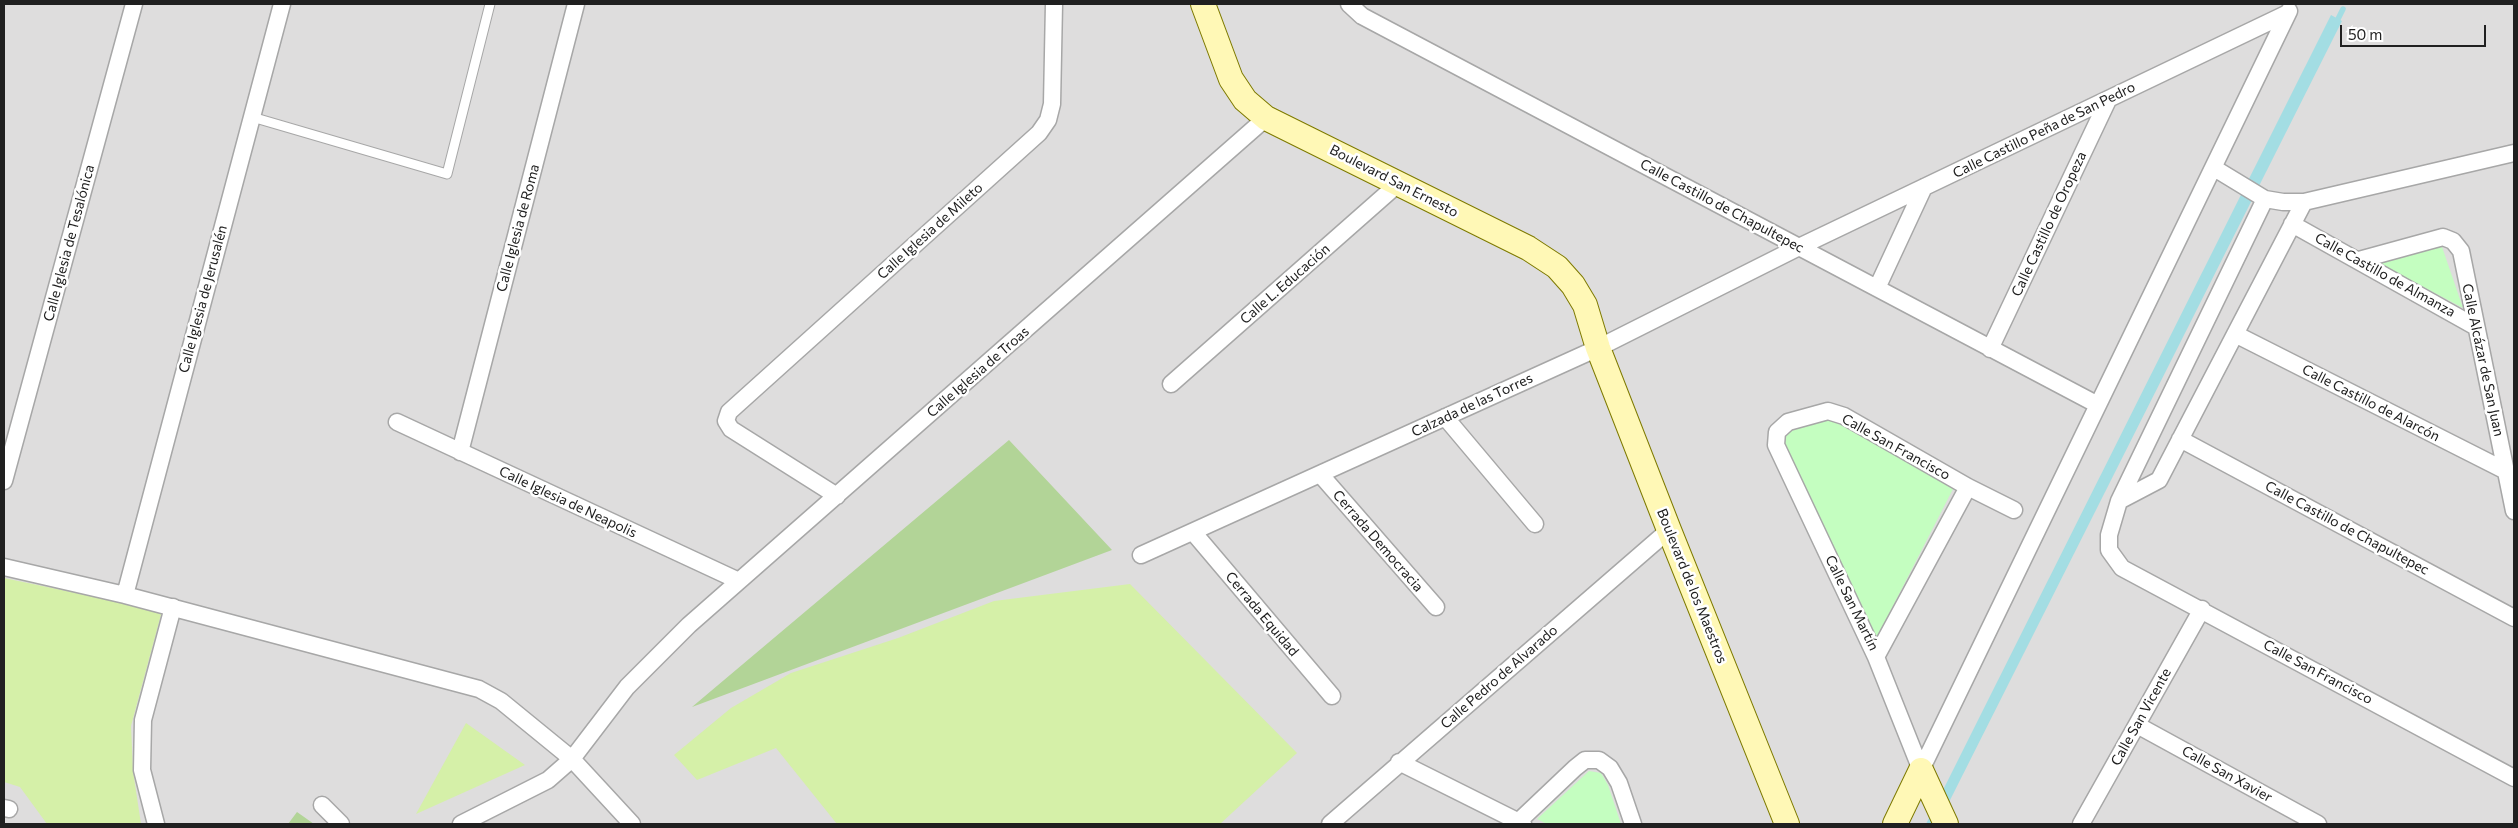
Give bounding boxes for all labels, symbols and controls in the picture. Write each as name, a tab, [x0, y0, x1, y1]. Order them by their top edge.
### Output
scale bar	[2343, 15, 2489, 47]
text: 50 m	[2348, 25, 2382, 43]
street label: Calle Castillo Peña de San Pedro	[1950, 78, 2138, 182]
street label: Boulevard San Ernesto	[1327, 141, 1461, 221]
street label: Calle Castillo de Oropeza	[2008, 149, 2090, 299]
street label: Calle Castillo de Chapultepec	[1637, 156, 1807, 256]
street label: Calle Iglesia de Roma	[493, 162, 543, 294]
street label: Calle Iglesia de Tesalónica	[40, 163, 98, 323]
street label: Calle Iglesia de Mileto	[874, 179, 986, 283]
street label: Calle Iglesia de Jerusalén	[175, 223, 231, 375]
street label: Calle Castillo de Almanza	[2312, 229, 2458, 321]
street label: Calle L. Educación	[1237, 240, 1333, 328]
street label: Calle Alcázar de San Juan	[2459, 282, 2507, 438]
street label: Calle Iglesia de Troas	[923, 323, 1033, 421]
street label: Calle Castillo de Alarcón	[2299, 361, 2443, 445]
street label: Calzada de las Torres	[1409, 370, 1535, 440]
street label: Calle San Francisco	[1839, 410, 1953, 484]
street label: Calle Iglesia de Neapolis	[496, 463, 640, 541]
street label: Calle Castillo de Chapultepec	[2262, 478, 2432, 578]
street label: Cerrada Democracia	[1329, 487, 1427, 595]
street label: Boulevard de los Maestros	[1653, 506, 1731, 666]
street label: Calle San Martín	[1822, 553, 1882, 653]
street label: Cerrada Equidad	[1222, 568, 1302, 660]
street label: Calle Pedro de Alvarado	[1437, 622, 1561, 732]
street label: Calle San Francisco	[2261, 636, 2375, 708]
street label: Calle San Vicente	[2107, 665, 2175, 769]
street label: Calle San Xavier	[2179, 742, 2275, 806]

